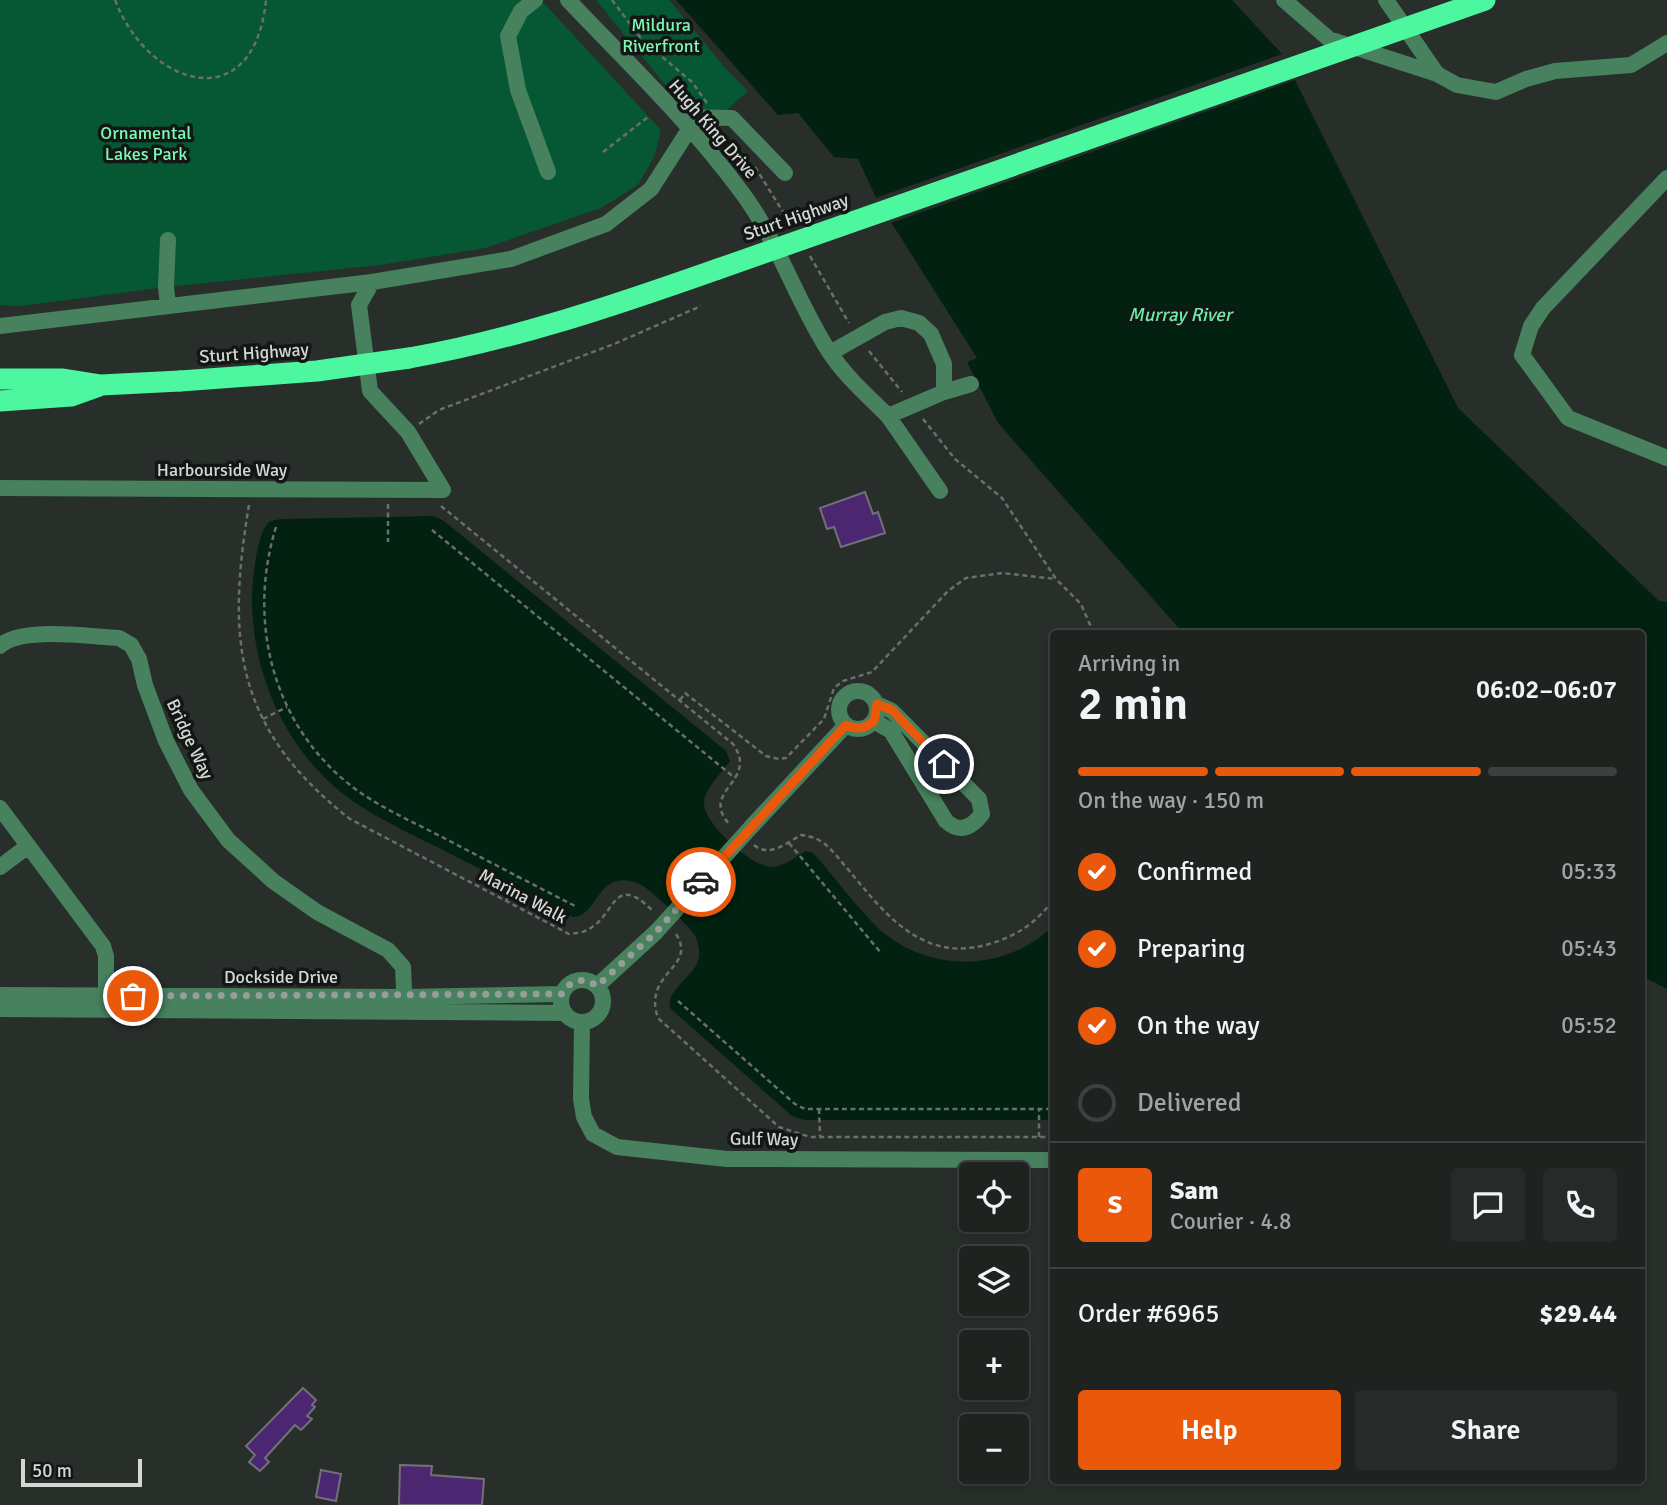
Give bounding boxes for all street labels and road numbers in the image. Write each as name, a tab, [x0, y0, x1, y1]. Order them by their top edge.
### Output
street label: Hugh King Drive	[664, 75, 762, 183]
street label: Sturt Highway	[741, 189, 852, 245]
street label: Sturt Highway	[199, 338, 310, 368]
street label: Harbourside Way	[157, 459, 288, 481]
street label: Bridge Way	[162, 695, 218, 783]
street label: Marina Walk	[475, 864, 571, 928]
street label: Dockside Drive	[224, 966, 338, 988]
street label: Gulf Way	[730, 1127, 799, 1151]

